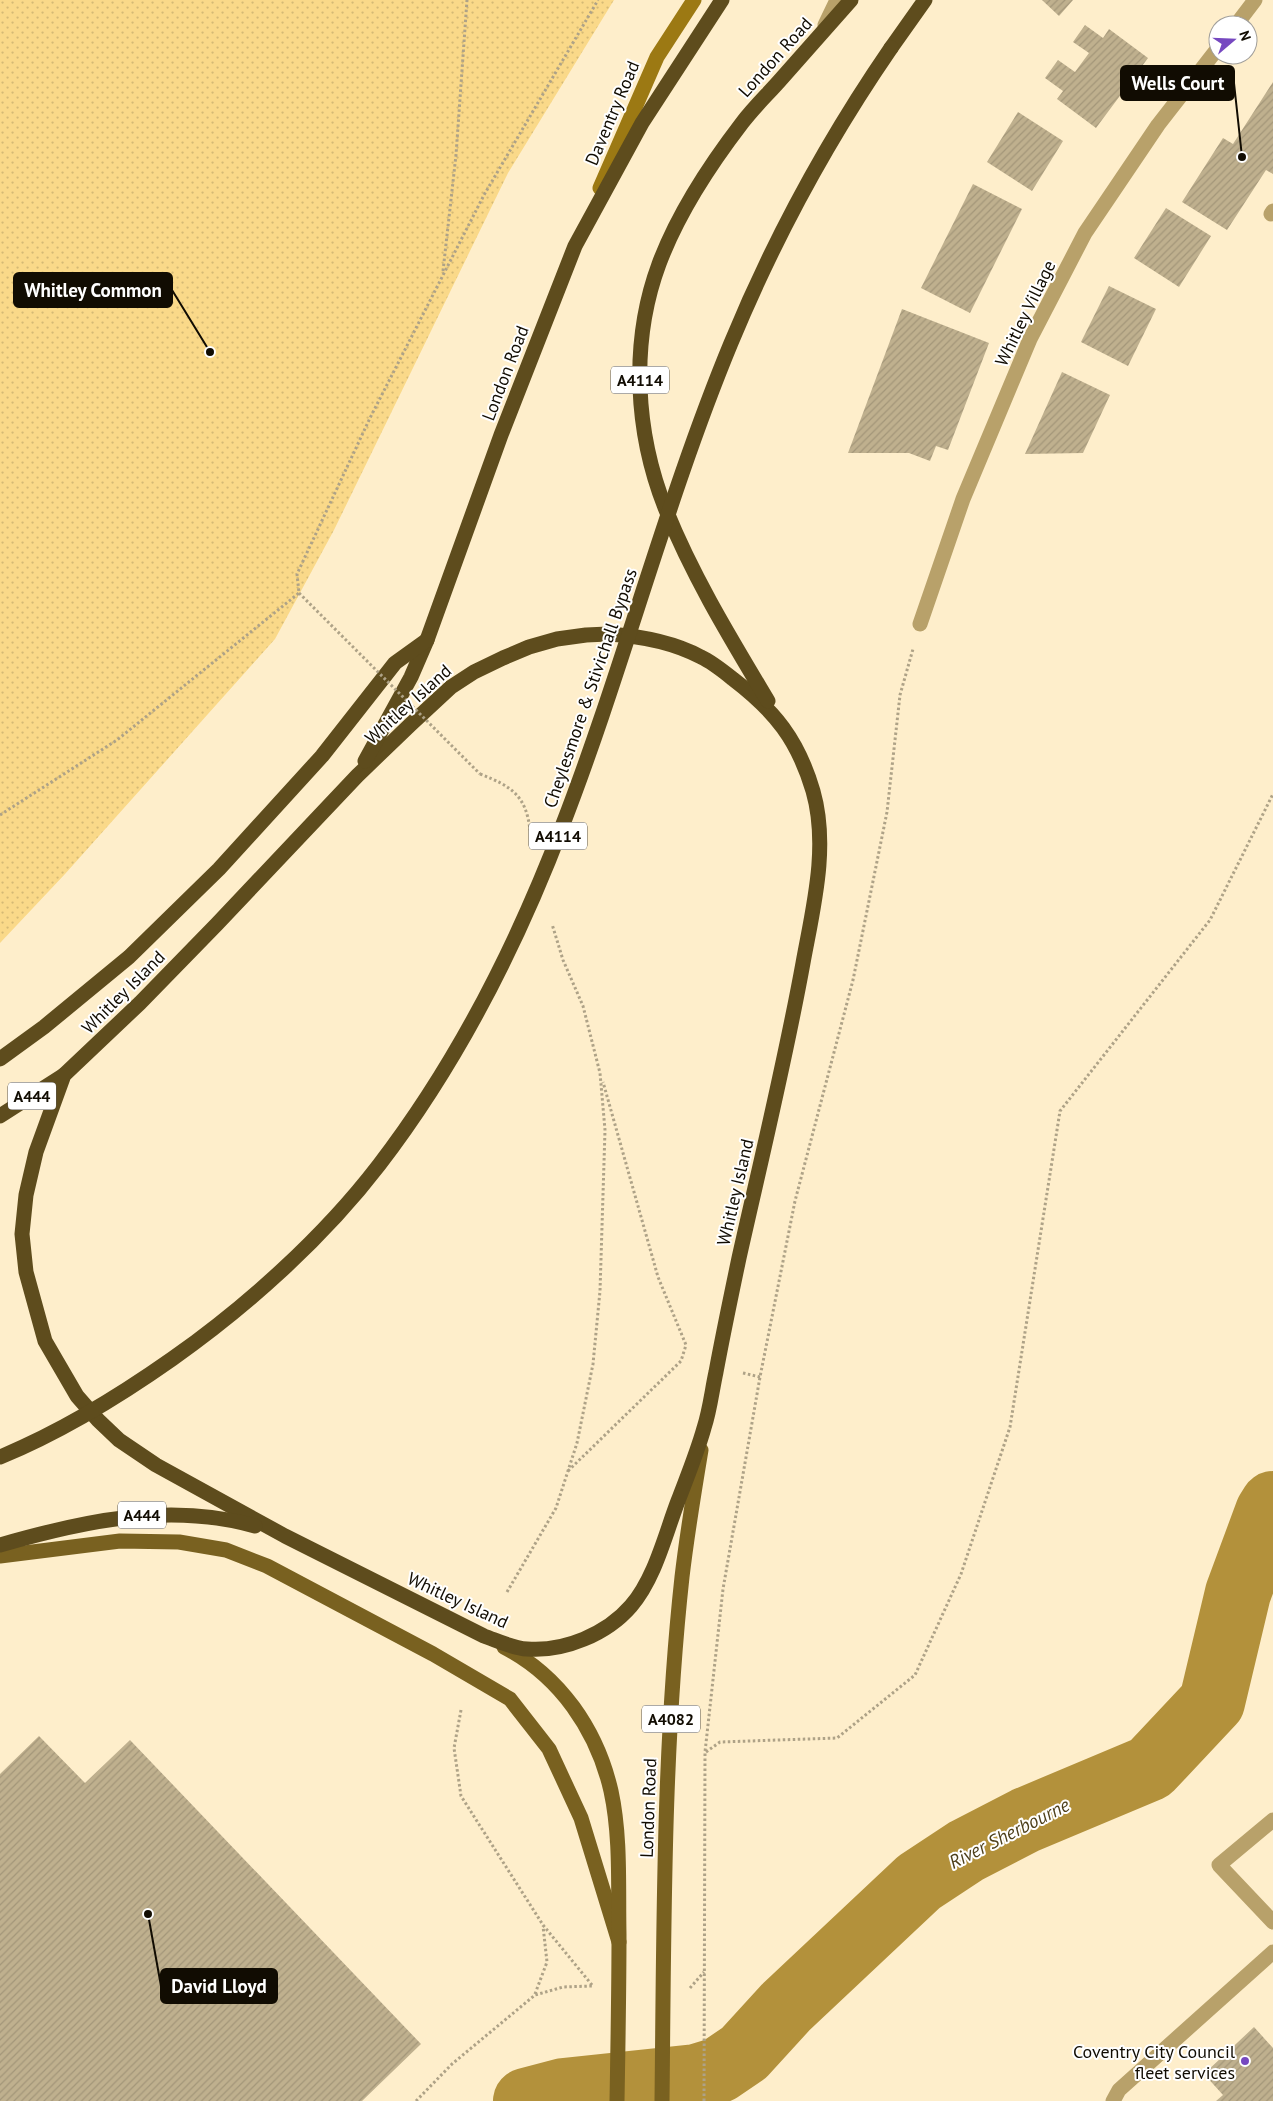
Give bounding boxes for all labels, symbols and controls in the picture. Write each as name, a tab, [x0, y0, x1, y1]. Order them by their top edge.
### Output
street label: London Road	[733, 12, 817, 102]
north arrow	[1208, 15, 1258, 65]
text: N	[1235, 28, 1255, 43]
street label: Daventry Road	[580, 57, 644, 169]
callout: Wells Court	[1121, 66, 1234, 100]
text: Wells Court	[1131, 71, 1225, 95]
street label: Whitley Village	[989, 256, 1061, 370]
callout: Whitley Common	[14, 273, 172, 307]
text: Whitley Common	[24, 278, 162, 302]
street label: London Road	[476, 322, 534, 424]
road number: A4114	[611, 366, 669, 394]
street label: Cheylesmore & Stivichall Bypass	[538, 565, 642, 811]
street label: Whitley Island	[360, 659, 456, 749]
road number: A4114	[529, 822, 587, 849]
street label: Whitley Island	[76, 945, 170, 1039]
road number: A444	[8, 1082, 56, 1110]
street label: Whitley Island	[712, 1136, 758, 1248]
road number: A444	[118, 1502, 166, 1528]
street label: Whitley Island	[404, 1567, 512, 1633]
road number: A4082	[642, 1706, 700, 1732]
street label: London Road	[635, 1758, 661, 1858]
water label: River Sherbourne	[945, 1792, 1074, 1874]
callout: David Lloyd	[161, 1969, 277, 2003]
text: David Lloyd	[171, 1974, 267, 1998]
place label: Coventry City Council fleet services	[1073, 2040, 1236, 2084]
marker: Coventry City Council fleet services	[1239, 2055, 1251, 2067]

